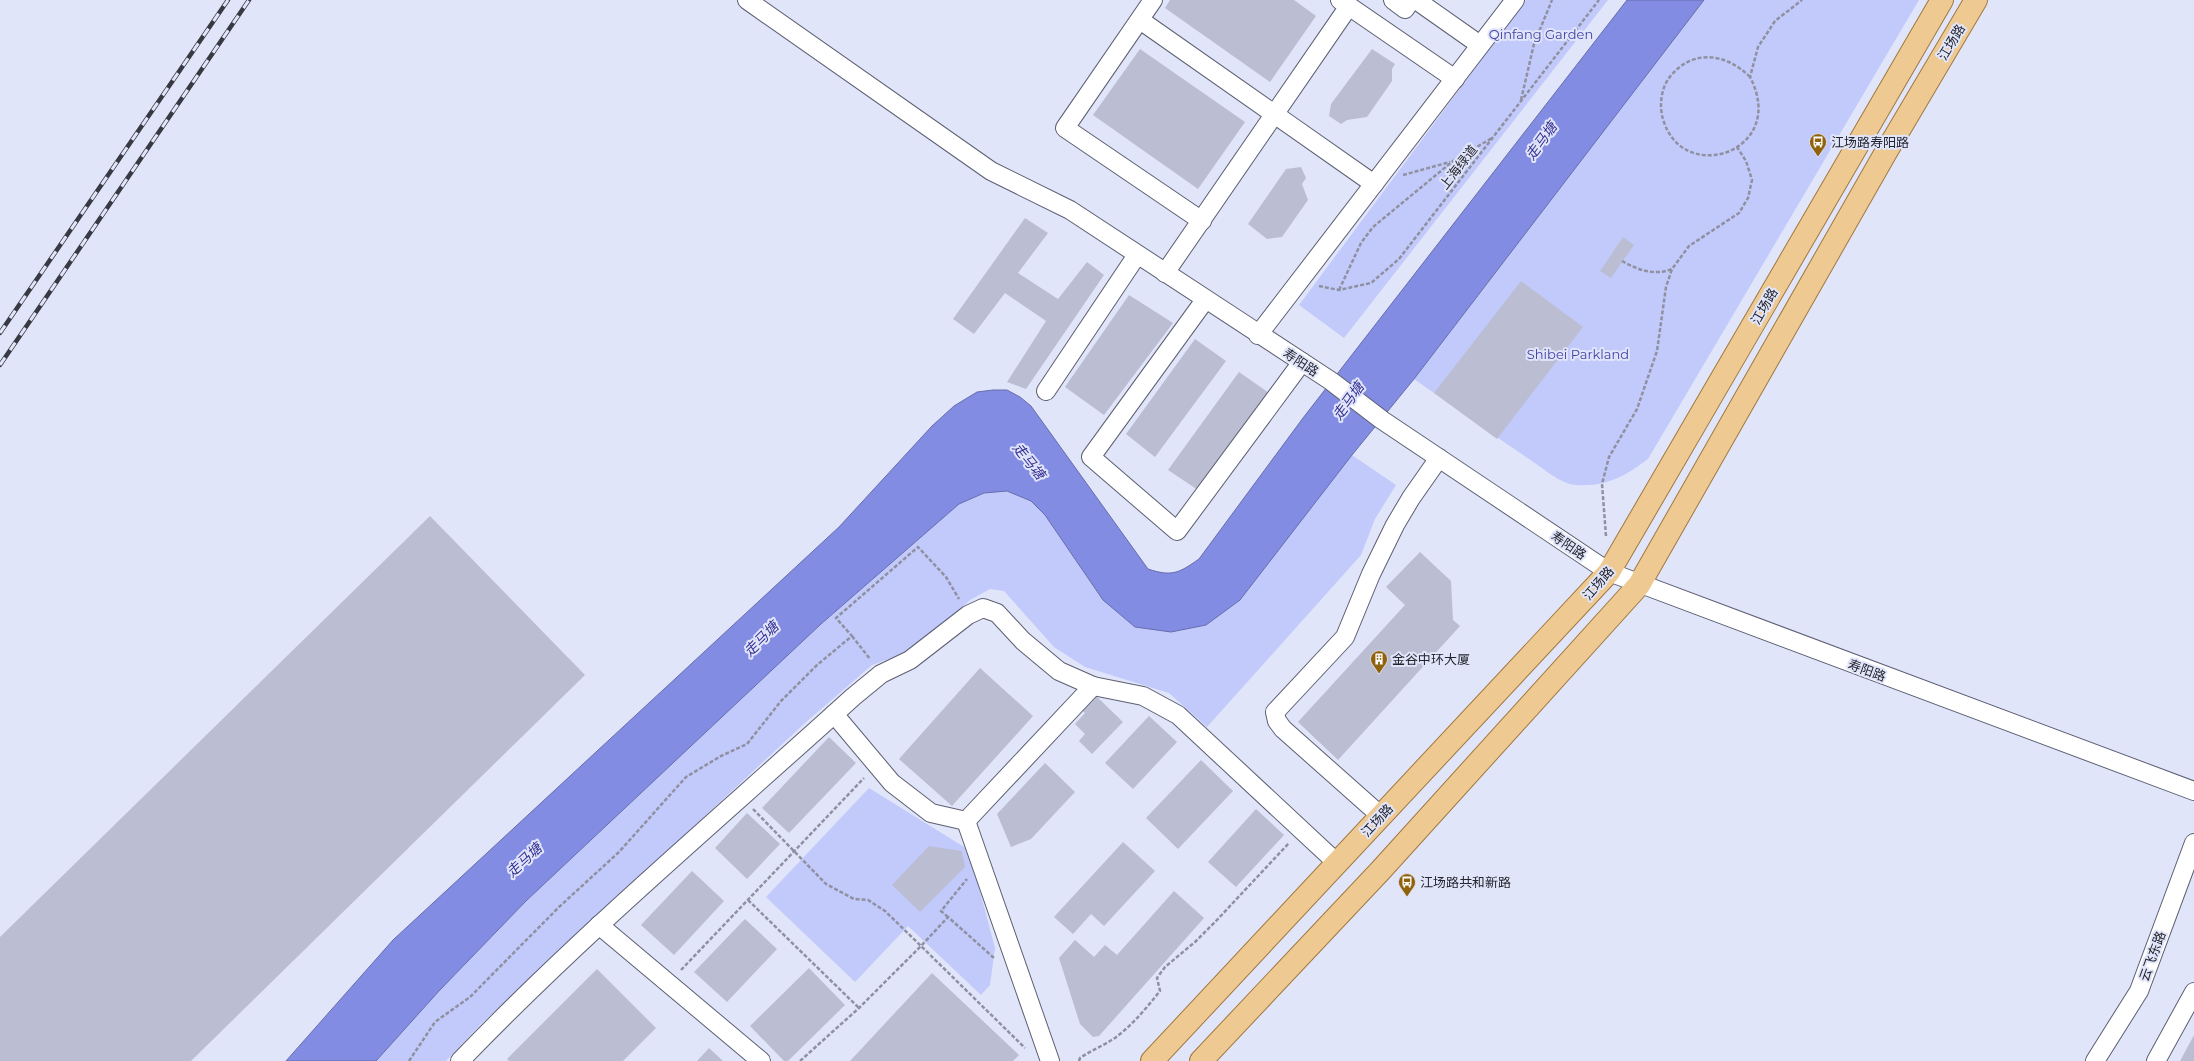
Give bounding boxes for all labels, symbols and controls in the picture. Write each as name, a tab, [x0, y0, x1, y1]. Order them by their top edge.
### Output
street label: 江场路	[1934, 21, 1968, 63]
park label: Qinfang Garden	[1489, 26, 1593, 42]
water label: 走马塘	[1521, 117, 1562, 163]
bus stop icon: 江场路寿阳路	[1808, 132, 1828, 157]
place label: 江场路寿阳路	[1831, 134, 1909, 150]
street label: 上海绿道	[1436, 142, 1480, 192]
street label: 江场路	[1747, 285, 1781, 327]
street label: 寿阳路	[1280, 345, 1322, 379]
park label: Shibei Parkland	[1527, 346, 1629, 362]
water label: 走马塘	[1328, 377, 1369, 423]
water label: 走马塘	[1009, 439, 1050, 485]
street label: 寿阳路	[1548, 527, 1590, 563]
street label: 江场路	[1579, 563, 1617, 603]
water label: 走马塘	[740, 616, 784, 660]
building icon: 金谷中环大厦	[1369, 649, 1389, 674]
place label: 金谷中环大厦	[1392, 651, 1470, 667]
street label: 寿阳路	[1846, 656, 1888, 684]
street label: 江场路	[1358, 800, 1396, 840]
water label: 走马塘	[503, 838, 547, 881]
bus stop icon: 江场路共和新路	[1397, 872, 1417, 897]
place label: 江场路共和新路	[1420, 874, 1511, 890]
street label: 云飞东路	[2136, 929, 2168, 983]

